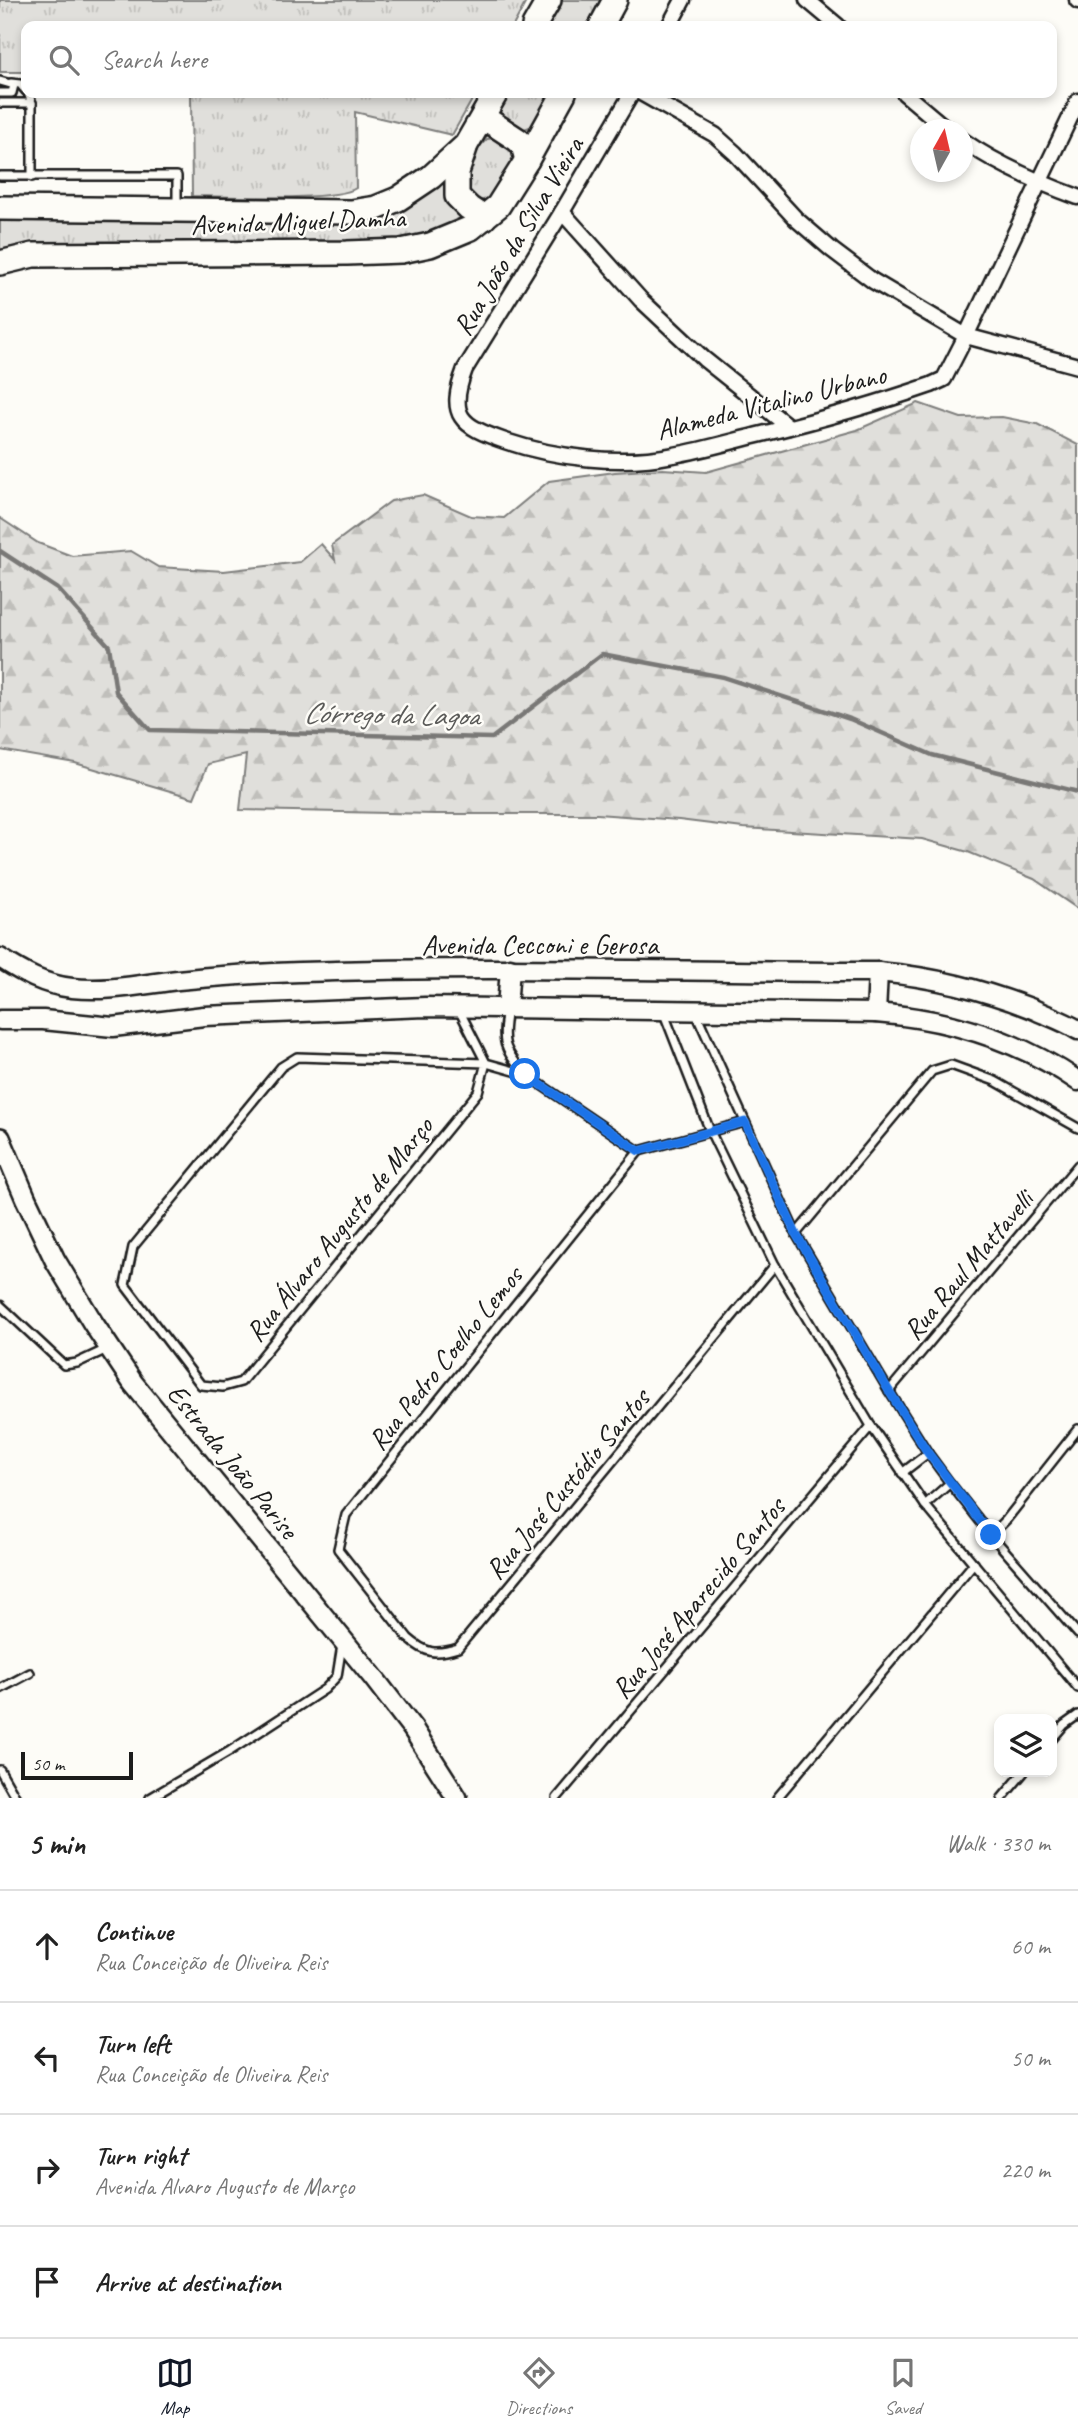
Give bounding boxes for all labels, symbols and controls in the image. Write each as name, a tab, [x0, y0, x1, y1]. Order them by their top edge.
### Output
search box	[21, 21, 1057, 98]
icon: search	[45, 41, 83, 79]
text: Search here	[101, 43, 207, 76]
north arrow	[910, 119, 973, 182]
street label: Rua João da Silva Vieira	[445, 129, 592, 342]
street label: Avenida Miguel Damha	[190, 200, 407, 242]
street label: Alameda Vitalino Urbano	[653, 356, 891, 447]
water label: Córrego da Lagoa	[303, 693, 483, 735]
street label: Avenida Cecconi e Gerosa	[422, 927, 660, 962]
route start	[509, 1058, 540, 1089]
street label: Rua Álvaro Augusto de Março	[238, 1108, 442, 1348]
street label: Rua Raul Mattavelli	[895, 1180, 1043, 1347]
street label: Rua Pedro Coelho Lemos	[360, 1257, 531, 1457]
street label: Estrada João Parise	[160, 1377, 307, 1547]
street label: Rua José Custódio Santos	[477, 1380, 658, 1586]
street label: Rua José Aparecido Santos	[604, 1488, 794, 1706]
route end	[975, 1519, 1006, 1550]
map controls	[994, 1714, 1057, 1777]
button: layers	[994, 1714, 1057, 1777]
scale bar	[21, 1749, 133, 1781]
text: 50 m	[32, 1752, 64, 1776]
text: 5 min	[28, 1825, 85, 1863]
text: Walk · 330 m	[946, 1829, 1050, 1858]
text: Continue	[95, 1915, 173, 1948]
icon: ahead	[28, 1927, 66, 1965]
text: 60 m	[1011, 1932, 1050, 1961]
text: Rua Conceição de Oliveira Reis	[95, 1948, 327, 1977]
text: Turn left	[95, 2027, 170, 2060]
icon: left	[28, 2039, 66, 2077]
text: 50 m	[1011, 2044, 1050, 2073]
text: Rua Conceição de Oliveira Reis	[95, 2060, 327, 2089]
text: Turn right	[95, 2139, 186, 2172]
icon: right	[28, 2151, 66, 2189]
text: 220 m	[1001, 2156, 1050, 2185]
text: Avenida Alvaro Augusto de Março	[95, 2172, 354, 2201]
icon: arrive	[28, 2263, 66, 2301]
text: Arrive at destination	[95, 2266, 281, 2299]
tab: Map	[156, 2354, 194, 2420]
tab: Directions	[506, 2354, 572, 2420]
tab: Saved	[884, 2354, 922, 2420]

